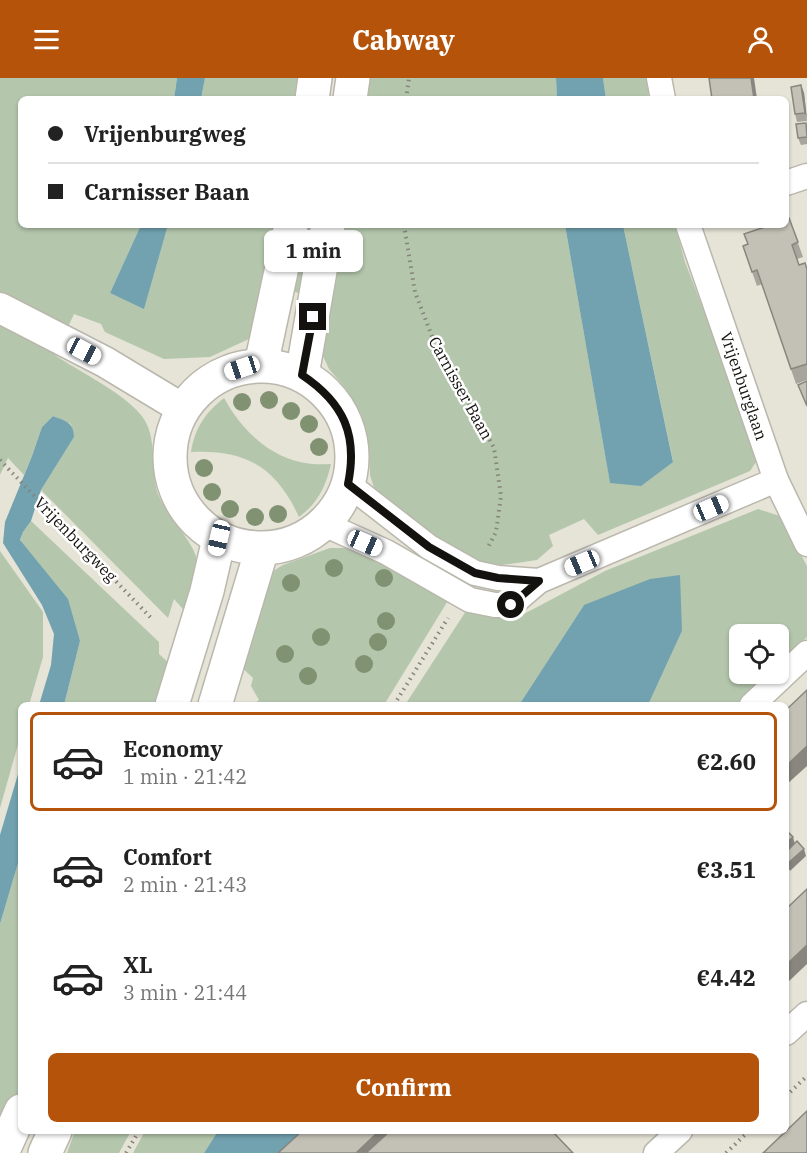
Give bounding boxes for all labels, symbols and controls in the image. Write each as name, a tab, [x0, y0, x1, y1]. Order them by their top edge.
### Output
text: Cabway	[352, 22, 455, 57]
icon: menu	[30, 23, 63, 56]
icon: person	[744, 23, 777, 56]
text: Vrijenburgweg	[84, 119, 246, 148]
text: Carnisser Baan	[84, 177, 250, 206]
callout: 1 min	[264, 230, 362, 272]
text: 1 min	[286, 237, 342, 264]
route end	[299, 303, 326, 330]
street label: Vrijenburglaan	[716, 329, 772, 443]
street label: Carnisser Baan	[424, 333, 498, 443]
car	[64, 335, 104, 367]
car	[222, 354, 262, 382]
street label: Vrijenburgweg	[30, 492, 122, 586]
car	[691, 493, 731, 523]
car	[206, 518, 232, 558]
car	[345, 527, 385, 559]
car	[562, 548, 602, 578]
route start	[497, 591, 524, 618]
map controls	[729, 624, 789, 684]
button: locate	[729, 624, 789, 684]
text: Economy	[123, 734, 223, 763]
icon: car	[51, 735, 105, 789]
text: €2.60	[697, 747, 756, 776]
text: 1 min · 21:42	[123, 763, 247, 790]
text: Comfort	[123, 842, 212, 871]
icon: car	[51, 843, 105, 897]
text: €3.51	[697, 855, 756, 884]
text: 2 min · 21:43	[123, 871, 247, 898]
text: XL	[123, 950, 153, 979]
icon: car	[51, 951, 105, 1005]
text: €4.42	[697, 963, 756, 992]
text: 3 min · 21:44	[123, 979, 247, 1006]
button: Confirm	[48, 1053, 759, 1122]

